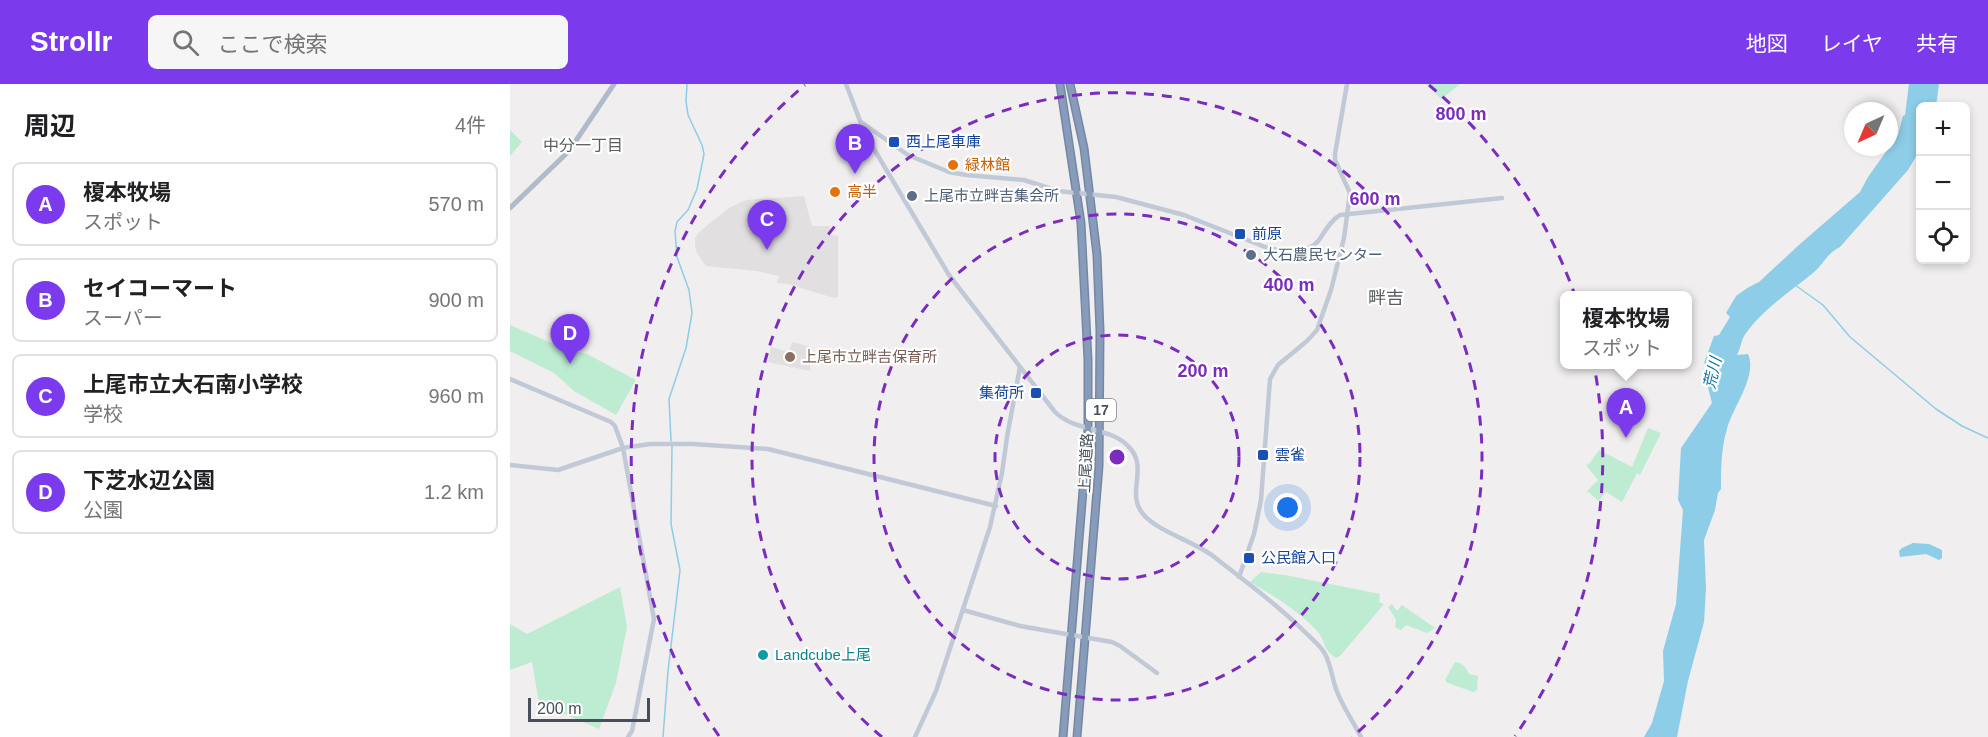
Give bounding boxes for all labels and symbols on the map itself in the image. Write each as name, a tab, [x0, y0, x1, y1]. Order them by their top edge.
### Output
north arrow	[1844, 102, 1898, 156]
text: 800 m	[1435, 104, 1487, 124]
pin: B	[836, 124, 874, 174]
place label: 西上尾車庫	[906, 133, 981, 150]
marker: 西上尾車庫	[887, 135, 901, 149]
district label: 中分一丁目	[543, 137, 623, 154]
place label: 緑林館	[965, 156, 1010, 173]
marker: 緑林館	[946, 158, 960, 172]
place label: 高半	[847, 183, 877, 200]
marker: 高半	[828, 185, 842, 199]
place label: 上尾市立畔吉集会所	[924, 187, 1059, 204]
marker: 上尾市立畔吉集会所	[905, 189, 919, 203]
text: 600 m	[1349, 189, 1401, 209]
pin: C	[748, 200, 786, 250]
place label: 前原	[1252, 225, 1282, 242]
marker: 前原	[1233, 227, 1247, 241]
place label: 大石農民センター	[1263, 246, 1383, 263]
marker: 大石農民センター	[1244, 248, 1258, 262]
text: 400 m	[1263, 275, 1315, 295]
district label: 畔吉	[1368, 288, 1404, 308]
pin: D	[550, 314, 590, 364]
place label: 上尾市立畔吉保育所	[802, 348, 937, 365]
marker: 上尾市立畔吉保育所	[783, 350, 797, 364]
water label: 荒川	[1701, 354, 1725, 391]
text: 200 m	[1177, 361, 1229, 381]
place label: 集荷所	[979, 384, 1024, 401]
marker: 集荷所	[1029, 386, 1043, 400]
pin: A	[1606, 388, 1646, 438]
road number: 17	[1086, 399, 1116, 421]
street label: 上尾道路	[1075, 433, 1096, 493]
place label: 雲雀	[1275, 446, 1305, 463]
centre of rings	[1107, 447, 1127, 467]
marker: 雲雀	[1256, 448, 1270, 462]
your location	[1273, 493, 1302, 522]
place label: 公民館入口	[1261, 549, 1336, 566]
marker: 公民館入口	[1242, 551, 1256, 565]
place label: Landcube上尾	[775, 646, 871, 663]
marker: Landcube上尾	[756, 648, 770, 662]
scale bar	[528, 695, 650, 722]

